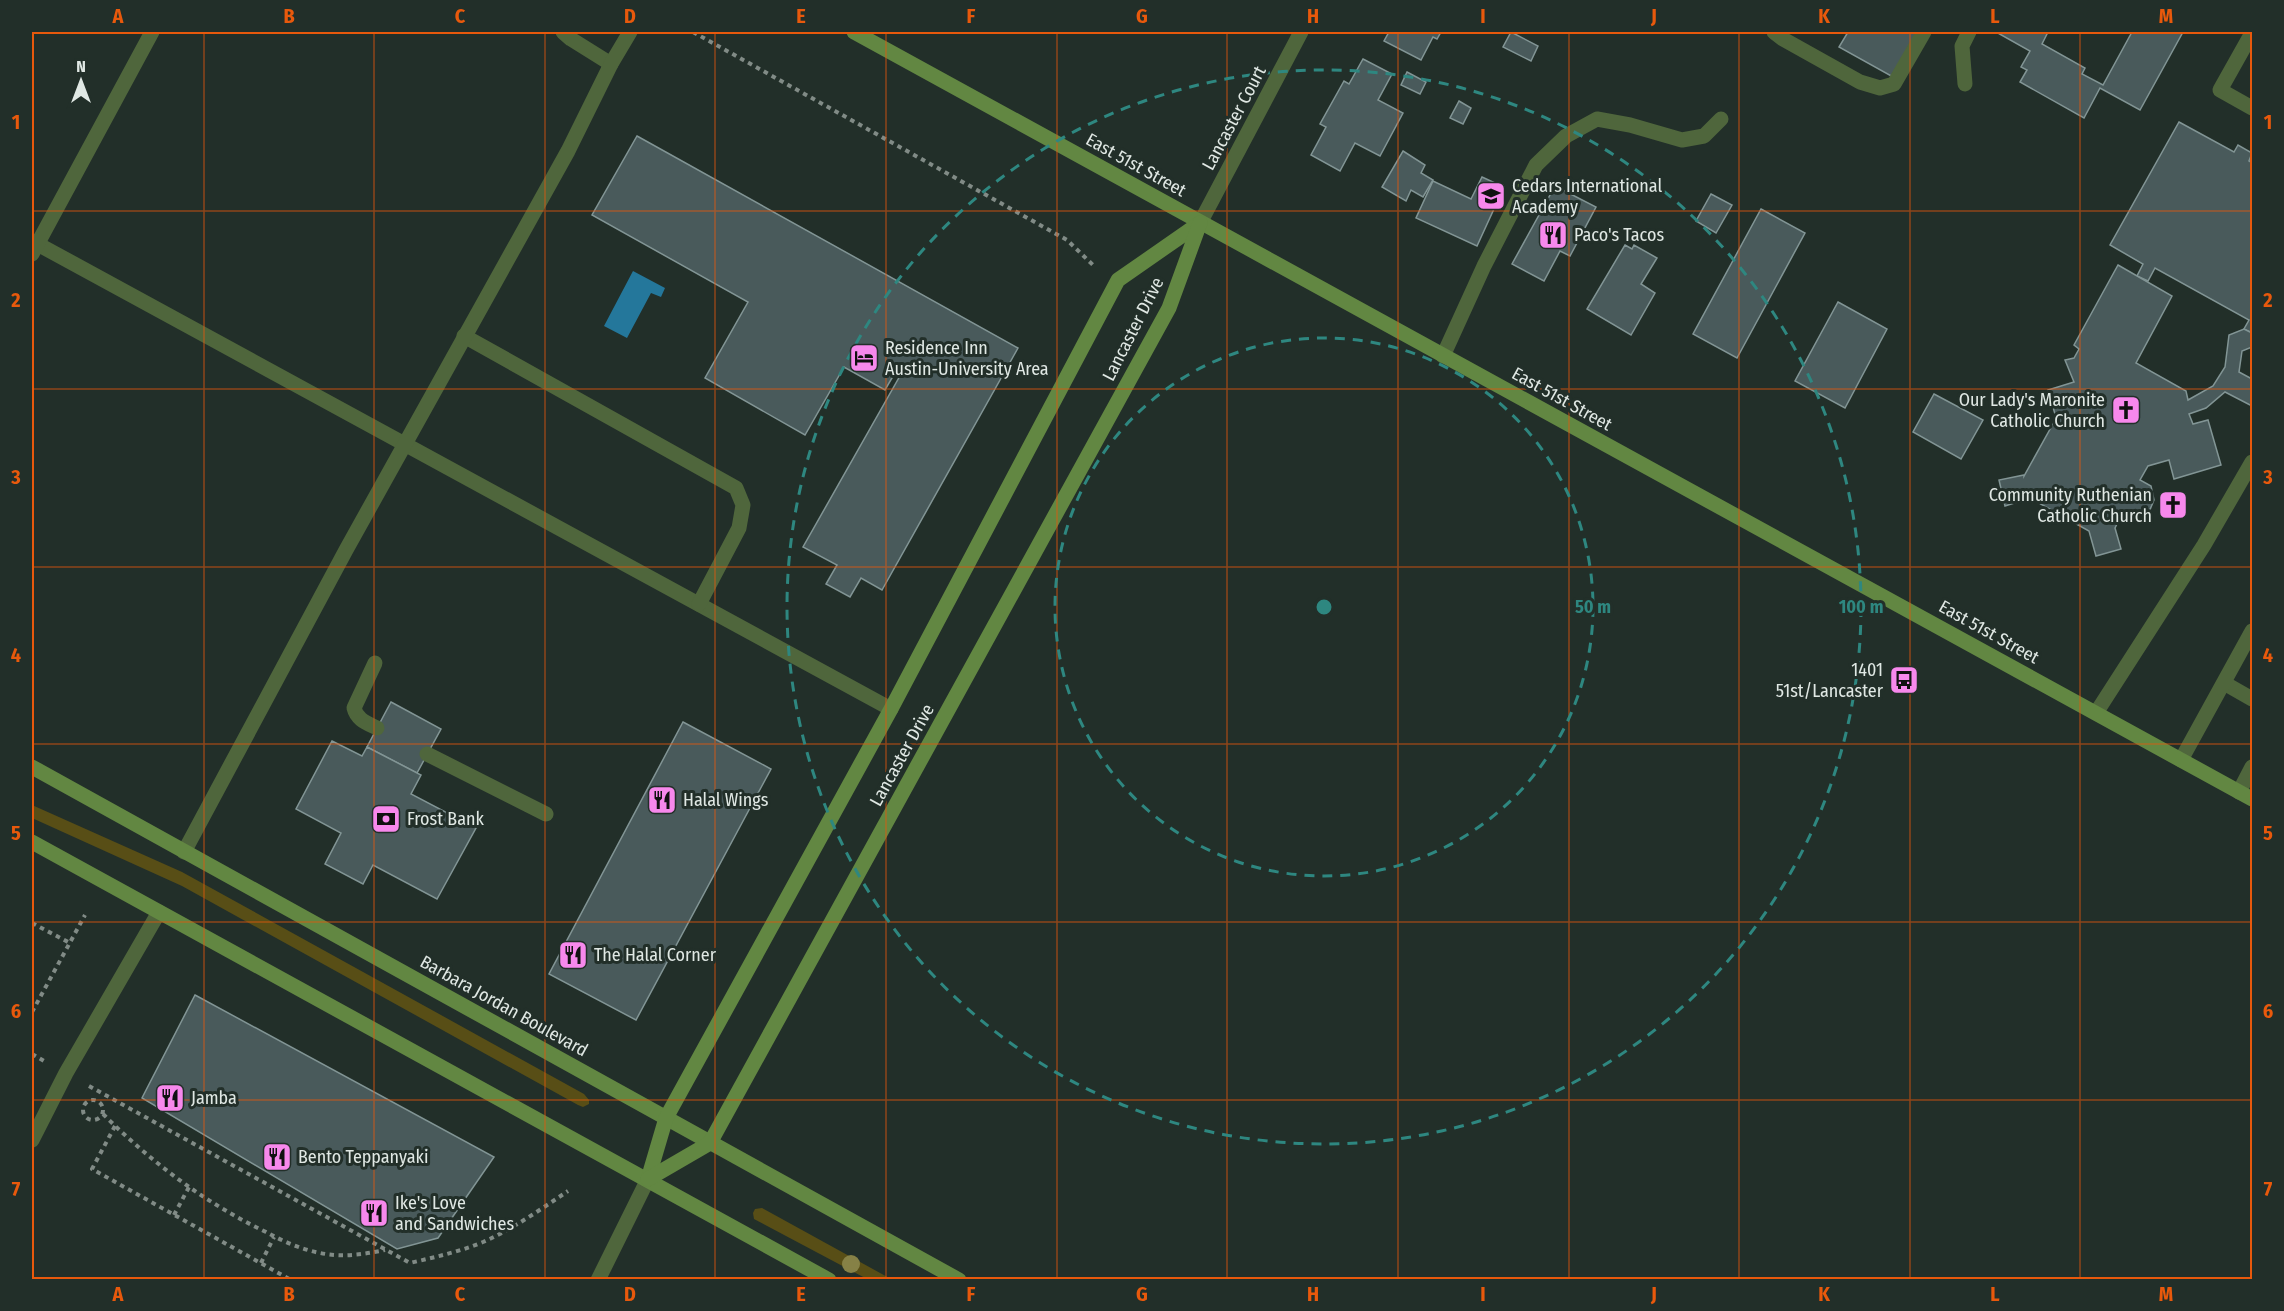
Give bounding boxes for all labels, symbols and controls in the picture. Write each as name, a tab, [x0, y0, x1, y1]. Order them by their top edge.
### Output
text: A	[112, 4, 125, 28]
text: B	[283, 4, 295, 28]
text: C	[455, 4, 466, 28]
text: D	[624, 4, 636, 28]
text: E	[796, 4, 806, 28]
text: F	[967, 4, 976, 28]
text: G	[1136, 4, 1148, 28]
text: H	[1307, 4, 1319, 28]
text: I	[1480, 4, 1486, 28]
text: J	[1650, 4, 1657, 28]
text: K	[1818, 4, 1830, 28]
text: L	[1990, 4, 2000, 28]
text: M	[2159, 4, 2173, 28]
north arrow	[51, 51, 111, 111]
text: N	[76, 57, 86, 76]
street label: Lancaster Court	[1197, 62, 1271, 174]
text: 1	[12, 110, 20, 134]
text: 1	[2264, 110, 2272, 134]
street label: East 51st Street	[1082, 128, 1190, 202]
place label: Cedars International Academy	[1512, 175, 1662, 218]
school or university icon: Cedars International Academy	[1475, 180, 1507, 212]
restaurant icon: Paco's Tacos	[1537, 219, 1569, 251]
place label: Paco's Tacos	[1574, 224, 1664, 246]
street label: Lancaster Drive	[1098, 273, 1169, 384]
text: 2	[10, 288, 21, 312]
text: 2	[2262, 288, 2273, 312]
place label: Residence Inn Austin-University Area	[885, 337, 1049, 380]
hotel icon: Residence Inn Austin-University Area	[848, 342, 880, 374]
street label: East 51st Street	[1508, 362, 1616, 436]
place label: Our Lady's Maronite Catholic Church	[1959, 389, 2105, 432]
church icon: Our Lady's Maronite Catholic Church	[2110, 394, 2142, 426]
text: 3	[10, 465, 21, 489]
text: 3	[2262, 465, 2273, 489]
place label: Community Ruthenian Catholic Church	[1989, 484, 2152, 527]
church icon: Community Ruthenian Catholic Church	[2157, 489, 2189, 521]
street label: East 51st Street	[1935, 595, 2043, 669]
text: 50 m	[1575, 596, 1611, 618]
text: 100 m	[1839, 596, 1883, 618]
centre of rings	[1314, 597, 1334, 617]
text: 4	[11, 643, 21, 667]
text: 4	[2263, 643, 2273, 667]
place label: 1401 51st/Lancaster	[1776, 659, 1884, 702]
bus stop icon: 1401 51st/Lancaster	[1888, 664, 1920, 696]
street label: Lancaster Drive	[865, 700, 939, 810]
restaurant icon: Halal Wings	[646, 784, 678, 816]
place label: Halal Wings	[683, 789, 769, 811]
bank icon: Frost Bank	[370, 803, 402, 835]
place label: Frost Bank	[407, 808, 484, 830]
text: 5	[11, 821, 21, 845]
text: 5	[2263, 821, 2273, 845]
restaurant icon: The Halal Corner	[557, 939, 589, 971]
place label: The Halal Corner	[594, 944, 717, 966]
street label: Barbara Jordan Boulevard	[416, 951, 592, 1061]
text: 6	[11, 999, 21, 1023]
text: 6	[2263, 999, 2273, 1023]
restaurant icon: Jamba	[154, 1082, 186, 1114]
place label: Jamba	[191, 1087, 237, 1109]
restaurant icon: Bento Teppanyaki	[261, 1141, 293, 1173]
place label: Bento Teppanyaki	[298, 1146, 428, 1168]
text: 7	[12, 1177, 21, 1201]
text: 7	[2264, 1177, 2273, 1201]
place label: Ike's Love and Sandwiches	[395, 1192, 514, 1235]
restaurant icon: Ike's Love and Sandwiches	[358, 1197, 390, 1229]
text: A	[112, 1282, 125, 1306]
text: B	[283, 1282, 295, 1306]
text: C	[455, 1282, 466, 1306]
text: D	[624, 1282, 636, 1306]
text: E	[796, 1282, 806, 1306]
text: F	[967, 1282, 976, 1306]
text: G	[1136, 1282, 1148, 1306]
text: H	[1307, 1282, 1319, 1306]
text: I	[1480, 1282, 1486, 1306]
text: J	[1650, 1282, 1657, 1306]
text: K	[1818, 1282, 1830, 1306]
text: L	[1990, 1282, 2000, 1306]
text: M	[2159, 1282, 2173, 1306]

